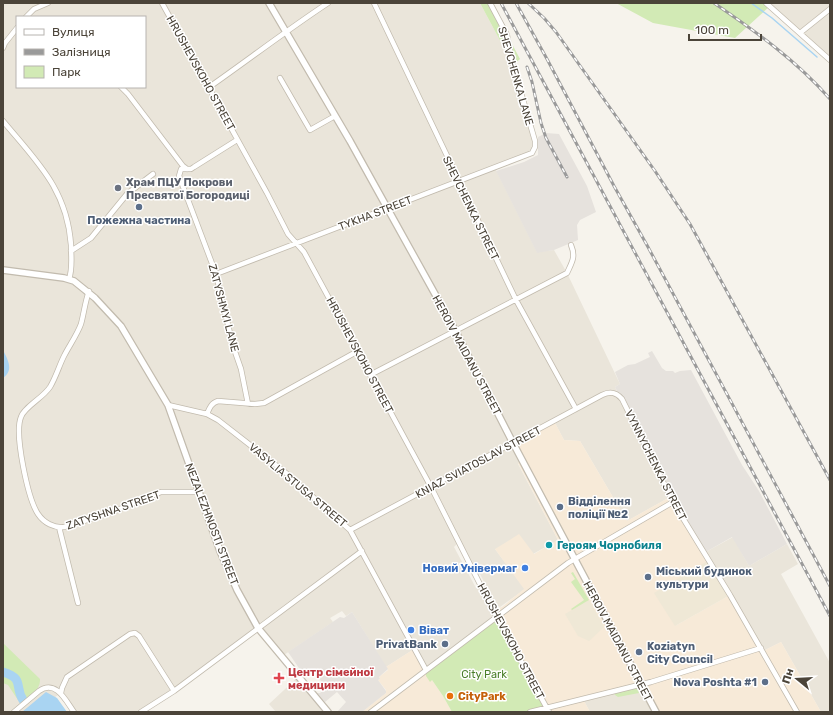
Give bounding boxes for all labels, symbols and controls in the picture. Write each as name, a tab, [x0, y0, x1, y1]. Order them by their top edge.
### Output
street label: HRUSHEVSKOHO STREET	[163, 13, 238, 134]
legend	[16, 16, 146, 88]
scale bar	[689, 16, 761, 42]
text: 100 m	[695, 23, 729, 37]
text: Вулиця	[52, 25, 94, 39]
street label: SHEVCHENKA LANE	[495, 25, 536, 127]
text: Залізниця	[52, 45, 111, 59]
text: Парк	[52, 65, 81, 79]
street label: SHEVCHENKA STREET	[440, 154, 502, 263]
place label: Храм ПЦУ Покрови Пресвятої Богородиці	[126, 176, 250, 202]
marker: Храм ПЦУ Покрови Пресвятої Богородиці	[113, 183, 123, 193]
street label: TYKHA STREET	[337, 193, 414, 233]
marker: Пожежна частина	[134, 202, 144, 212]
place label: Пожежна частина	[87, 214, 191, 227]
street label: ZATYSHMYI LANE	[206, 263, 242, 354]
street label: HEROIV MAIDANU STREET	[429, 293, 504, 418]
street label: HRUSHEVSKOHO STREET	[323, 295, 396, 416]
street label: VYNNYCHENKA STREET	[622, 408, 689, 523]
street label: KNIAZ SVIATOSLAV STREET	[413, 423, 544, 501]
street label: VASYLIA STUSA STREET	[246, 441, 350, 531]
street label: NEZALEZHNOSTI STREET	[182, 461, 241, 588]
street label: ZATYSHNA STREET	[64, 488, 162, 533]
place label: Відділення поліції №2	[568, 495, 631, 521]
marker: Відділення поліції №2	[555, 502, 565, 512]
place label: Героям Чорнобиля	[557, 539, 662, 552]
marker: Героям Чорнобиля	[544, 540, 554, 550]
place label: Новий Універмаг	[423, 562, 517, 575]
marker: Новий Універмаг	[520, 563, 530, 573]
place label: Міський будинок культури	[656, 565, 752, 591]
marker: Міський будинок культури	[643, 572, 653, 582]
street label: HEROIV MAIDANU STREET	[580, 579, 655, 704]
street label: HRUSHEVSKOHO STREET	[474, 581, 547, 702]
place label: Віват	[419, 624, 449, 637]
marker: Віват	[406, 625, 416, 635]
place label: PrivatBank	[376, 638, 438, 651]
marker: PrivatBank	[440, 639, 450, 649]
place label: Koziatyn City Council	[647, 640, 713, 666]
marker: Koziatyn City Council	[634, 647, 644, 657]
north arrow	[777, 659, 817, 699]
place label: Центр сімейної медицини	[288, 666, 374, 692]
text: Пн	[779, 667, 796, 685]
park label: City Park	[461, 668, 507, 681]
marker: Центр сімейної медицини	[273, 672, 285, 684]
place label: Nova Poshta #1	[673, 676, 757, 689]
marker: Nova Poshta #1	[760, 677, 770, 687]
place label: CityPark	[458, 690, 506, 703]
marker: CityPark	[445, 691, 455, 701]

